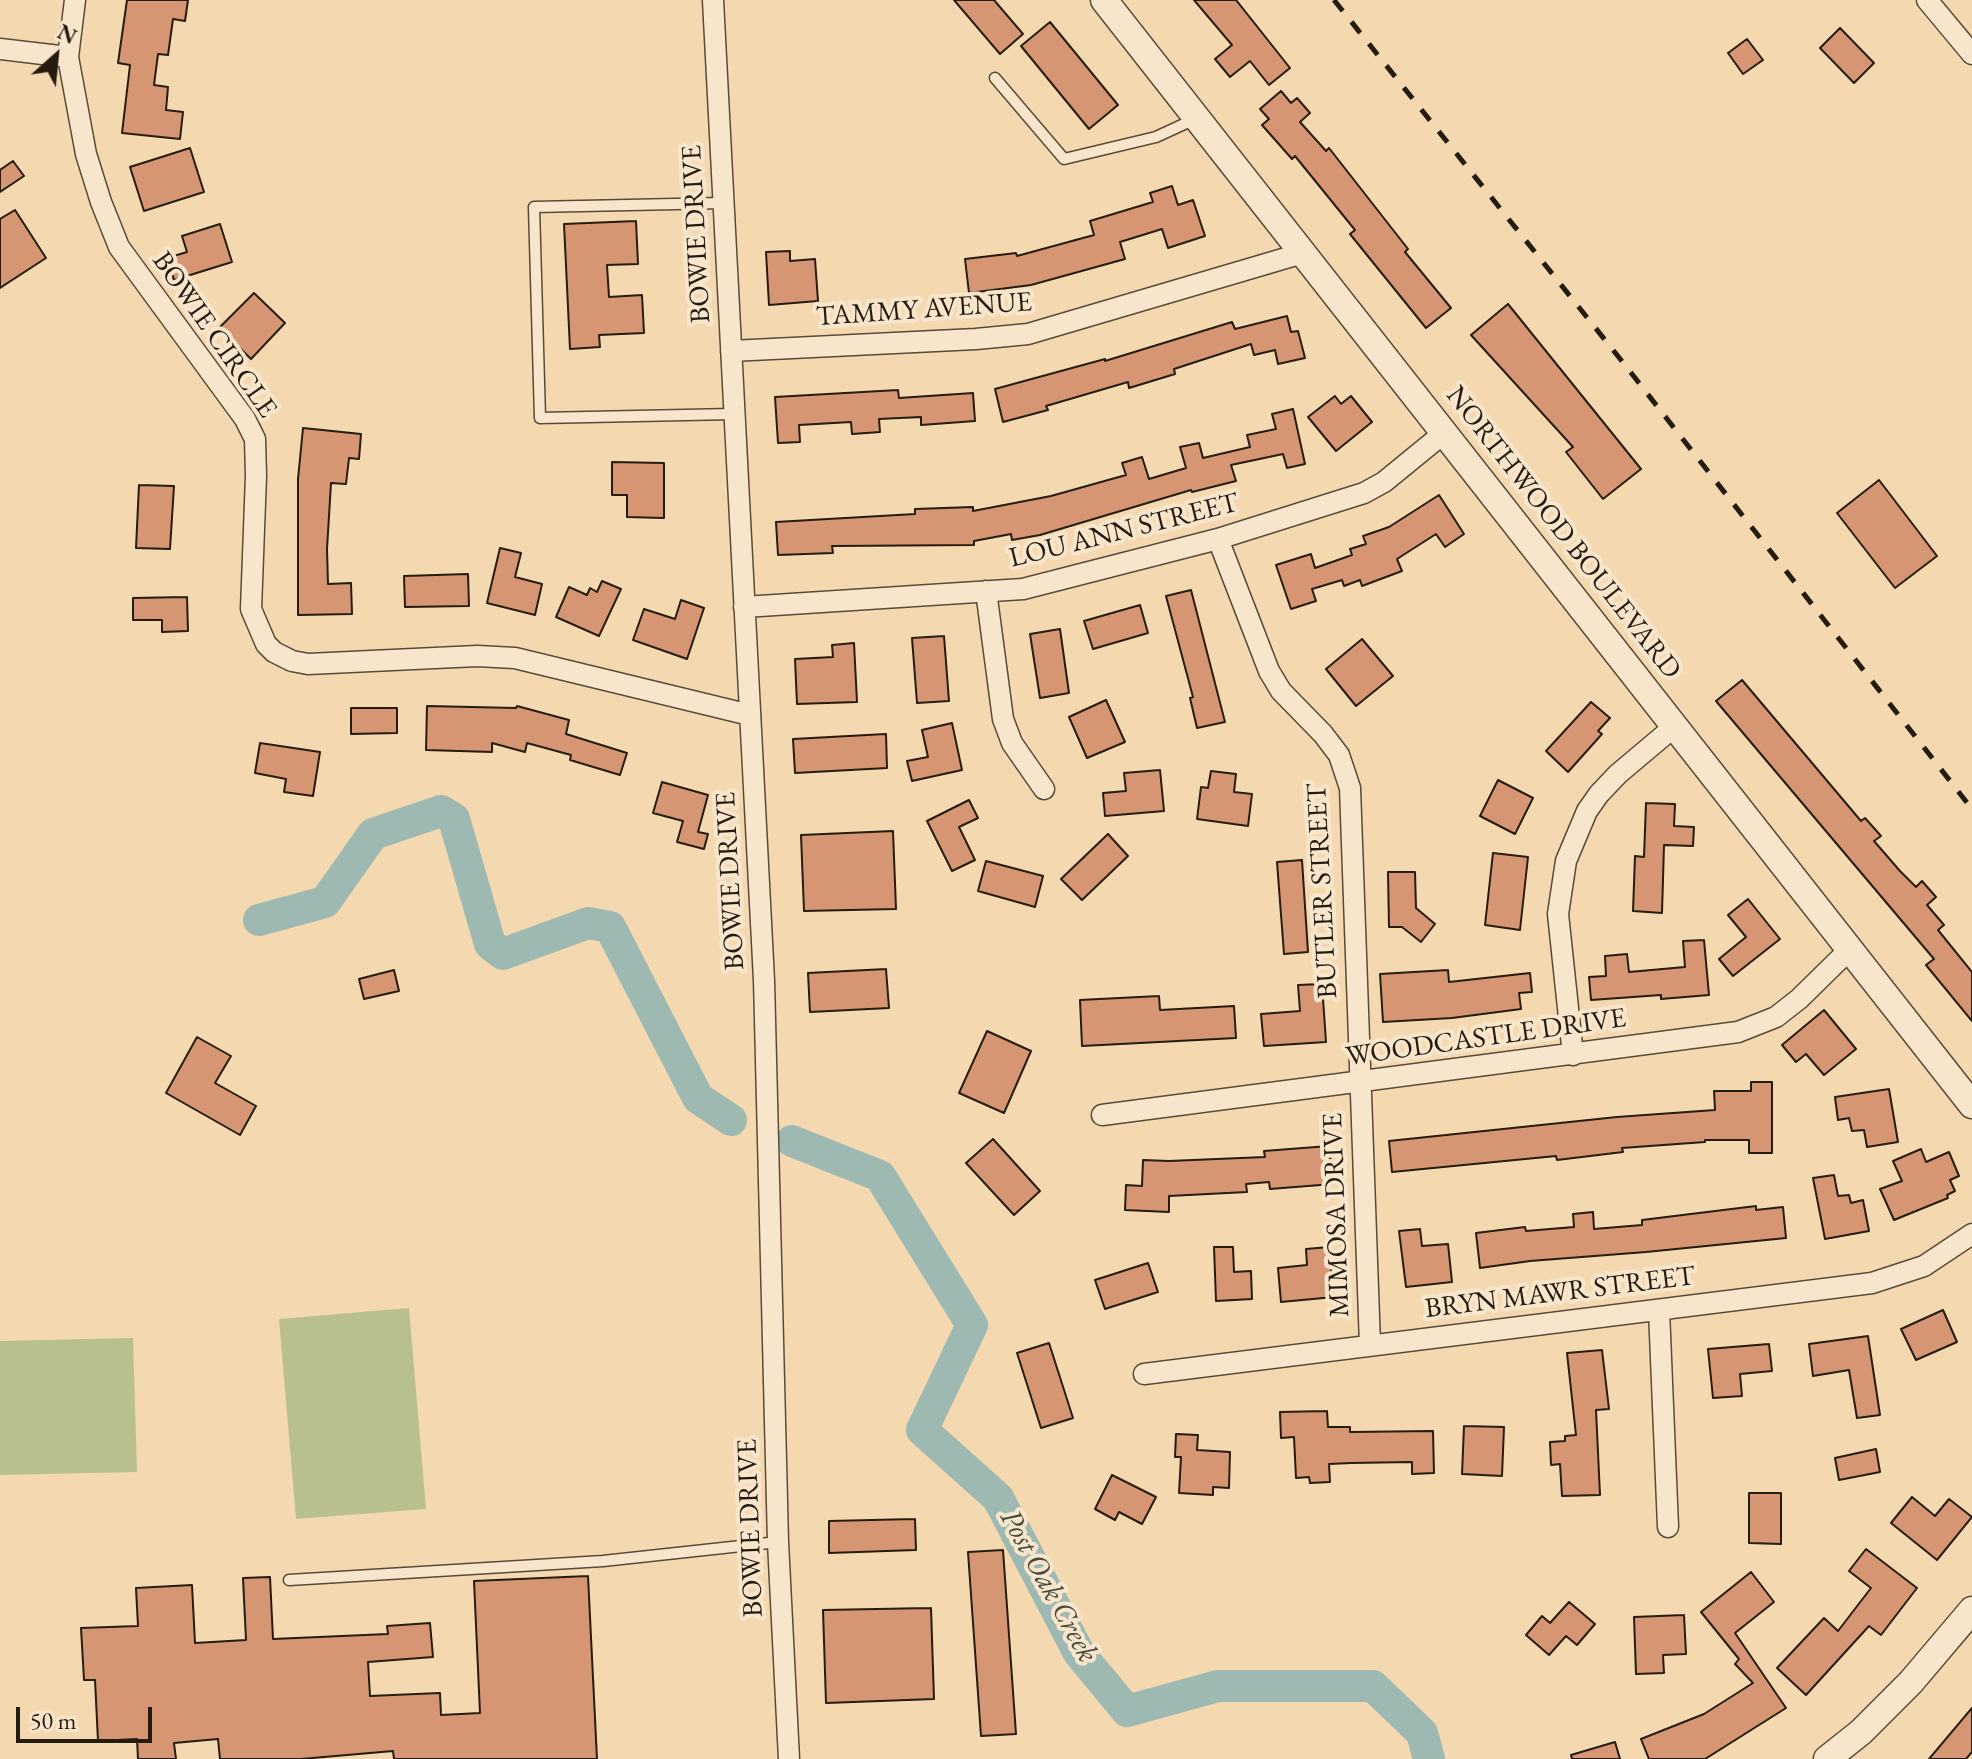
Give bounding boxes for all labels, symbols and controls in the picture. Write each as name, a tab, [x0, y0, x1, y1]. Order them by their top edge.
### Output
north arrow	[16, 16, 96, 96]
text: N	[53, 17, 82, 51]
street label: BOWIE DRIVE	[676, 144, 718, 324]
street label: BOWIE CIRCLE	[144, 246, 284, 424]
street label: TAMMY AVENUE	[815, 286, 1033, 334]
street label: NORTHWOOD BOULEVARD	[1438, 380, 1688, 686]
street label: LOU ANN STREET	[1006, 486, 1242, 576]
street label: BUTLER STREET	[1301, 782, 1345, 1000]
street label: BOWIE DRIVE	[710, 791, 752, 971]
street label: WOODCASTLE DRIVE	[1344, 1002, 1628, 1074]
street label: MIMOSA DRIVE	[1317, 1112, 1357, 1318]
street label: BRYN MAWR STREET	[1423, 1260, 1697, 1326]
street label: BOWIE DRIVE	[731, 1438, 771, 1618]
water label: Post Oak Creek	[991, 1503, 1105, 1669]
scale bar	[20, 1691, 156, 1741]
text: 50 m	[30, 1705, 77, 1736]

